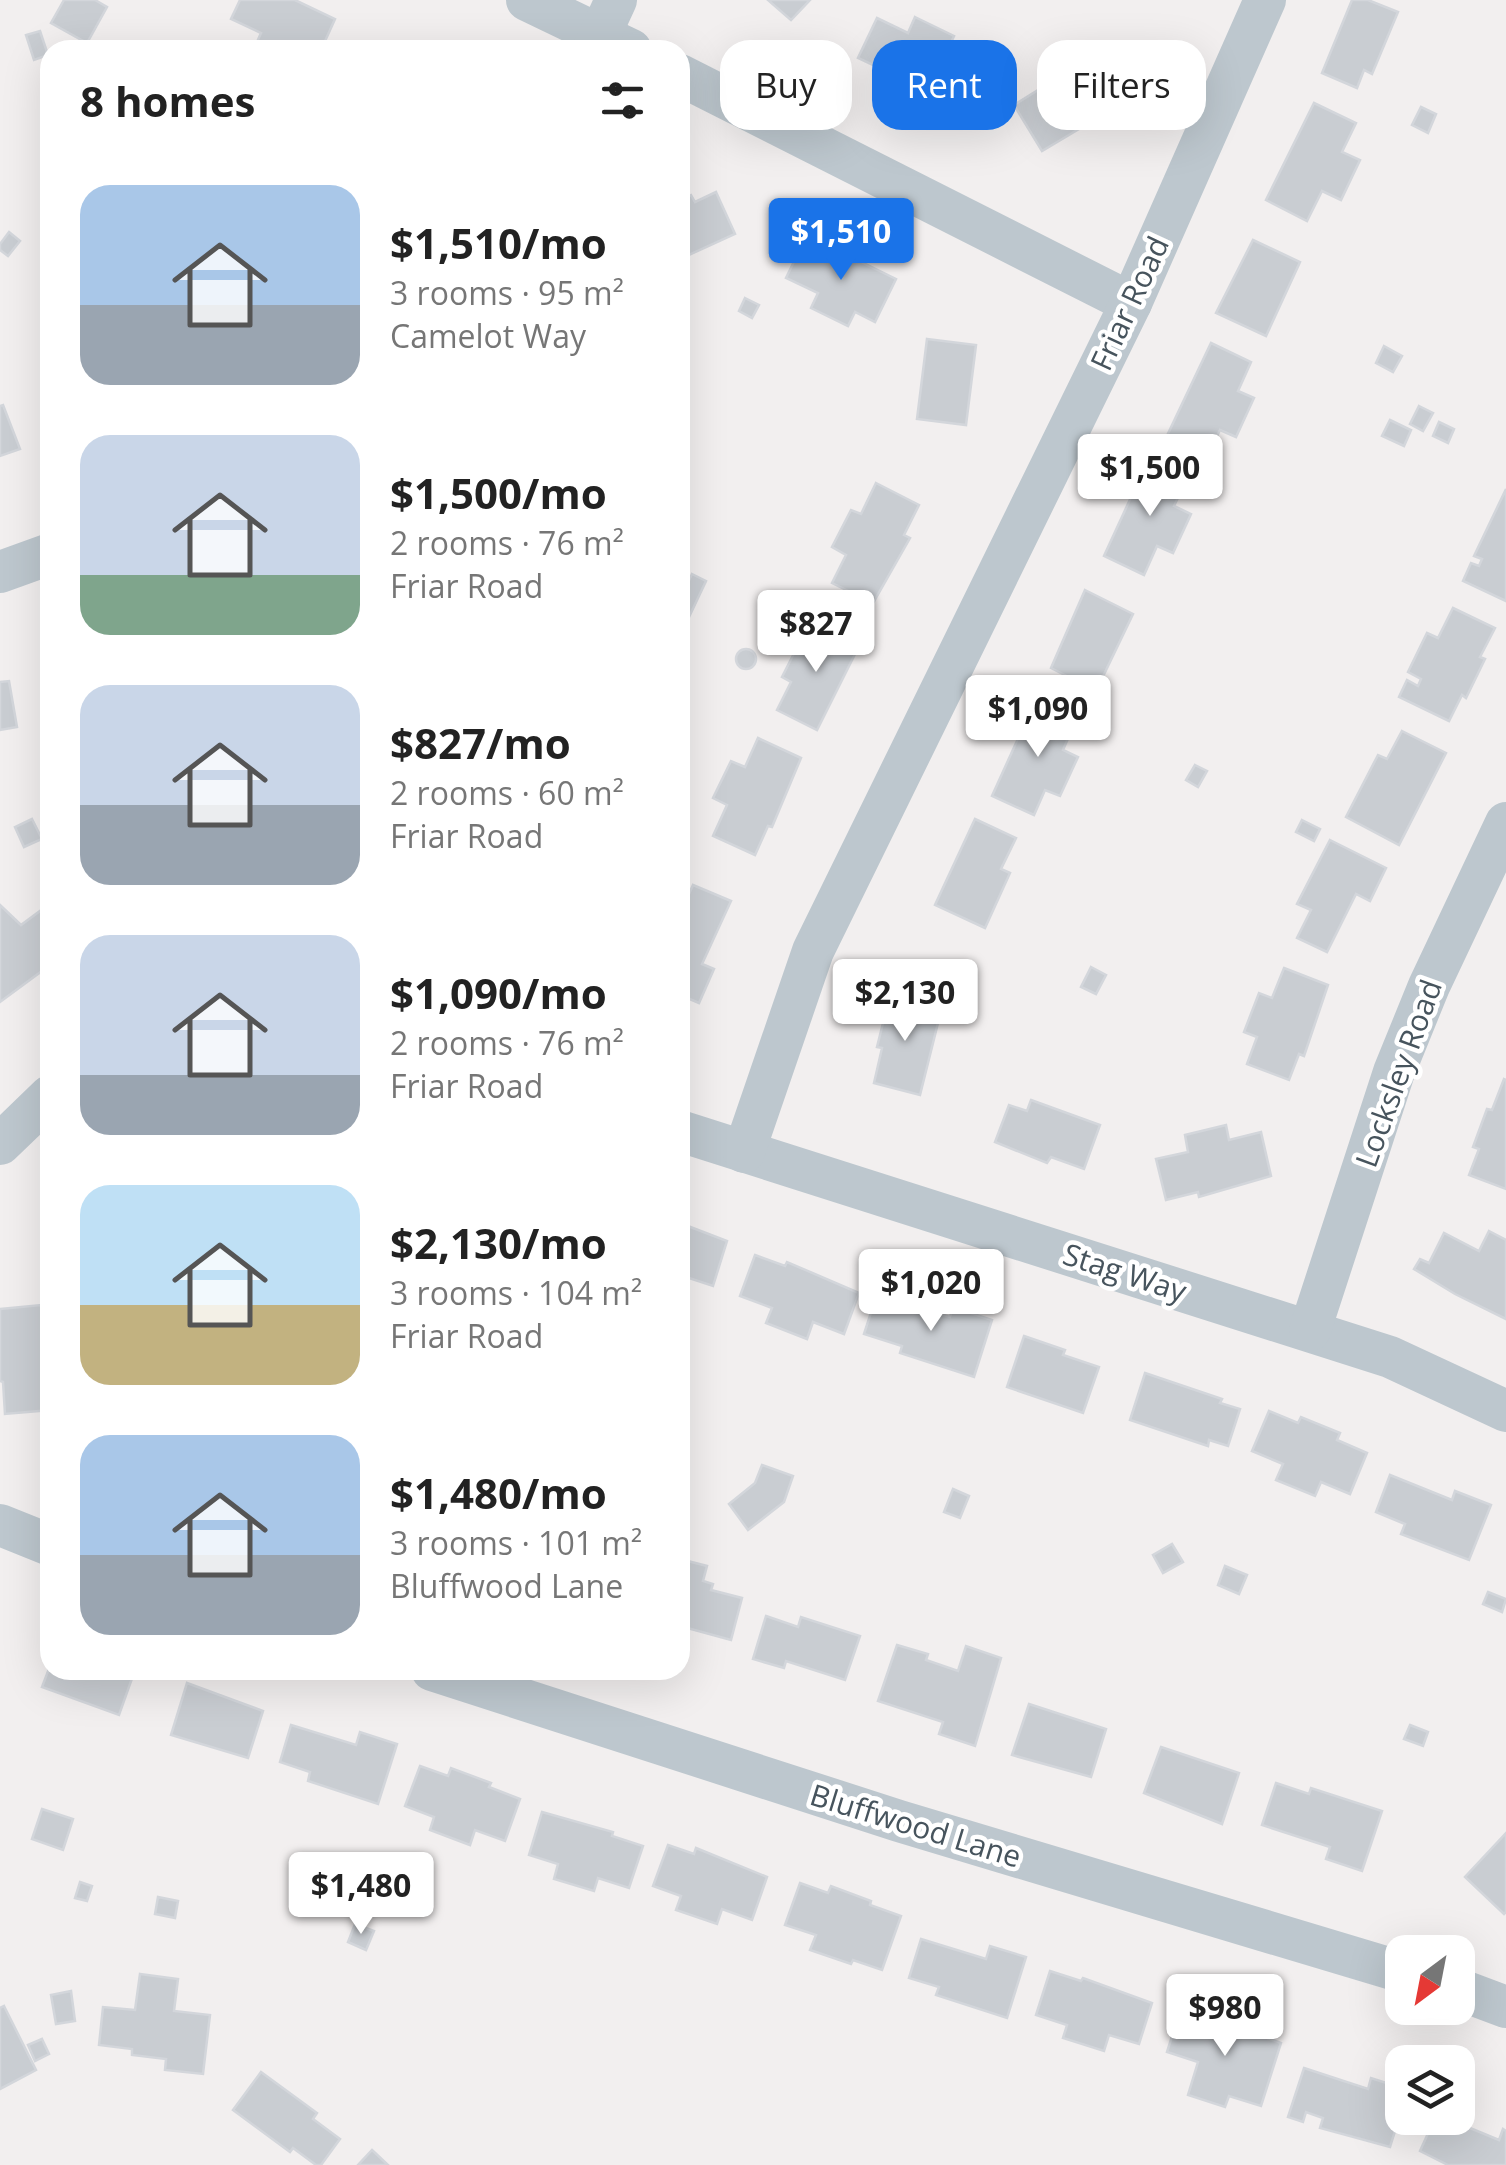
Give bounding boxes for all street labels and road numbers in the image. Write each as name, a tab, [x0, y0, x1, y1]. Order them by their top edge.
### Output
street label: Friar Road	[1080, 229, 1178, 377]
street label: Locksley Road	[1345, 973, 1451, 1173]
street label: Stag Way	[1058, 1233, 1193, 1311]
street label: Bluffwood Lane	[805, 1773, 1027, 1877]

